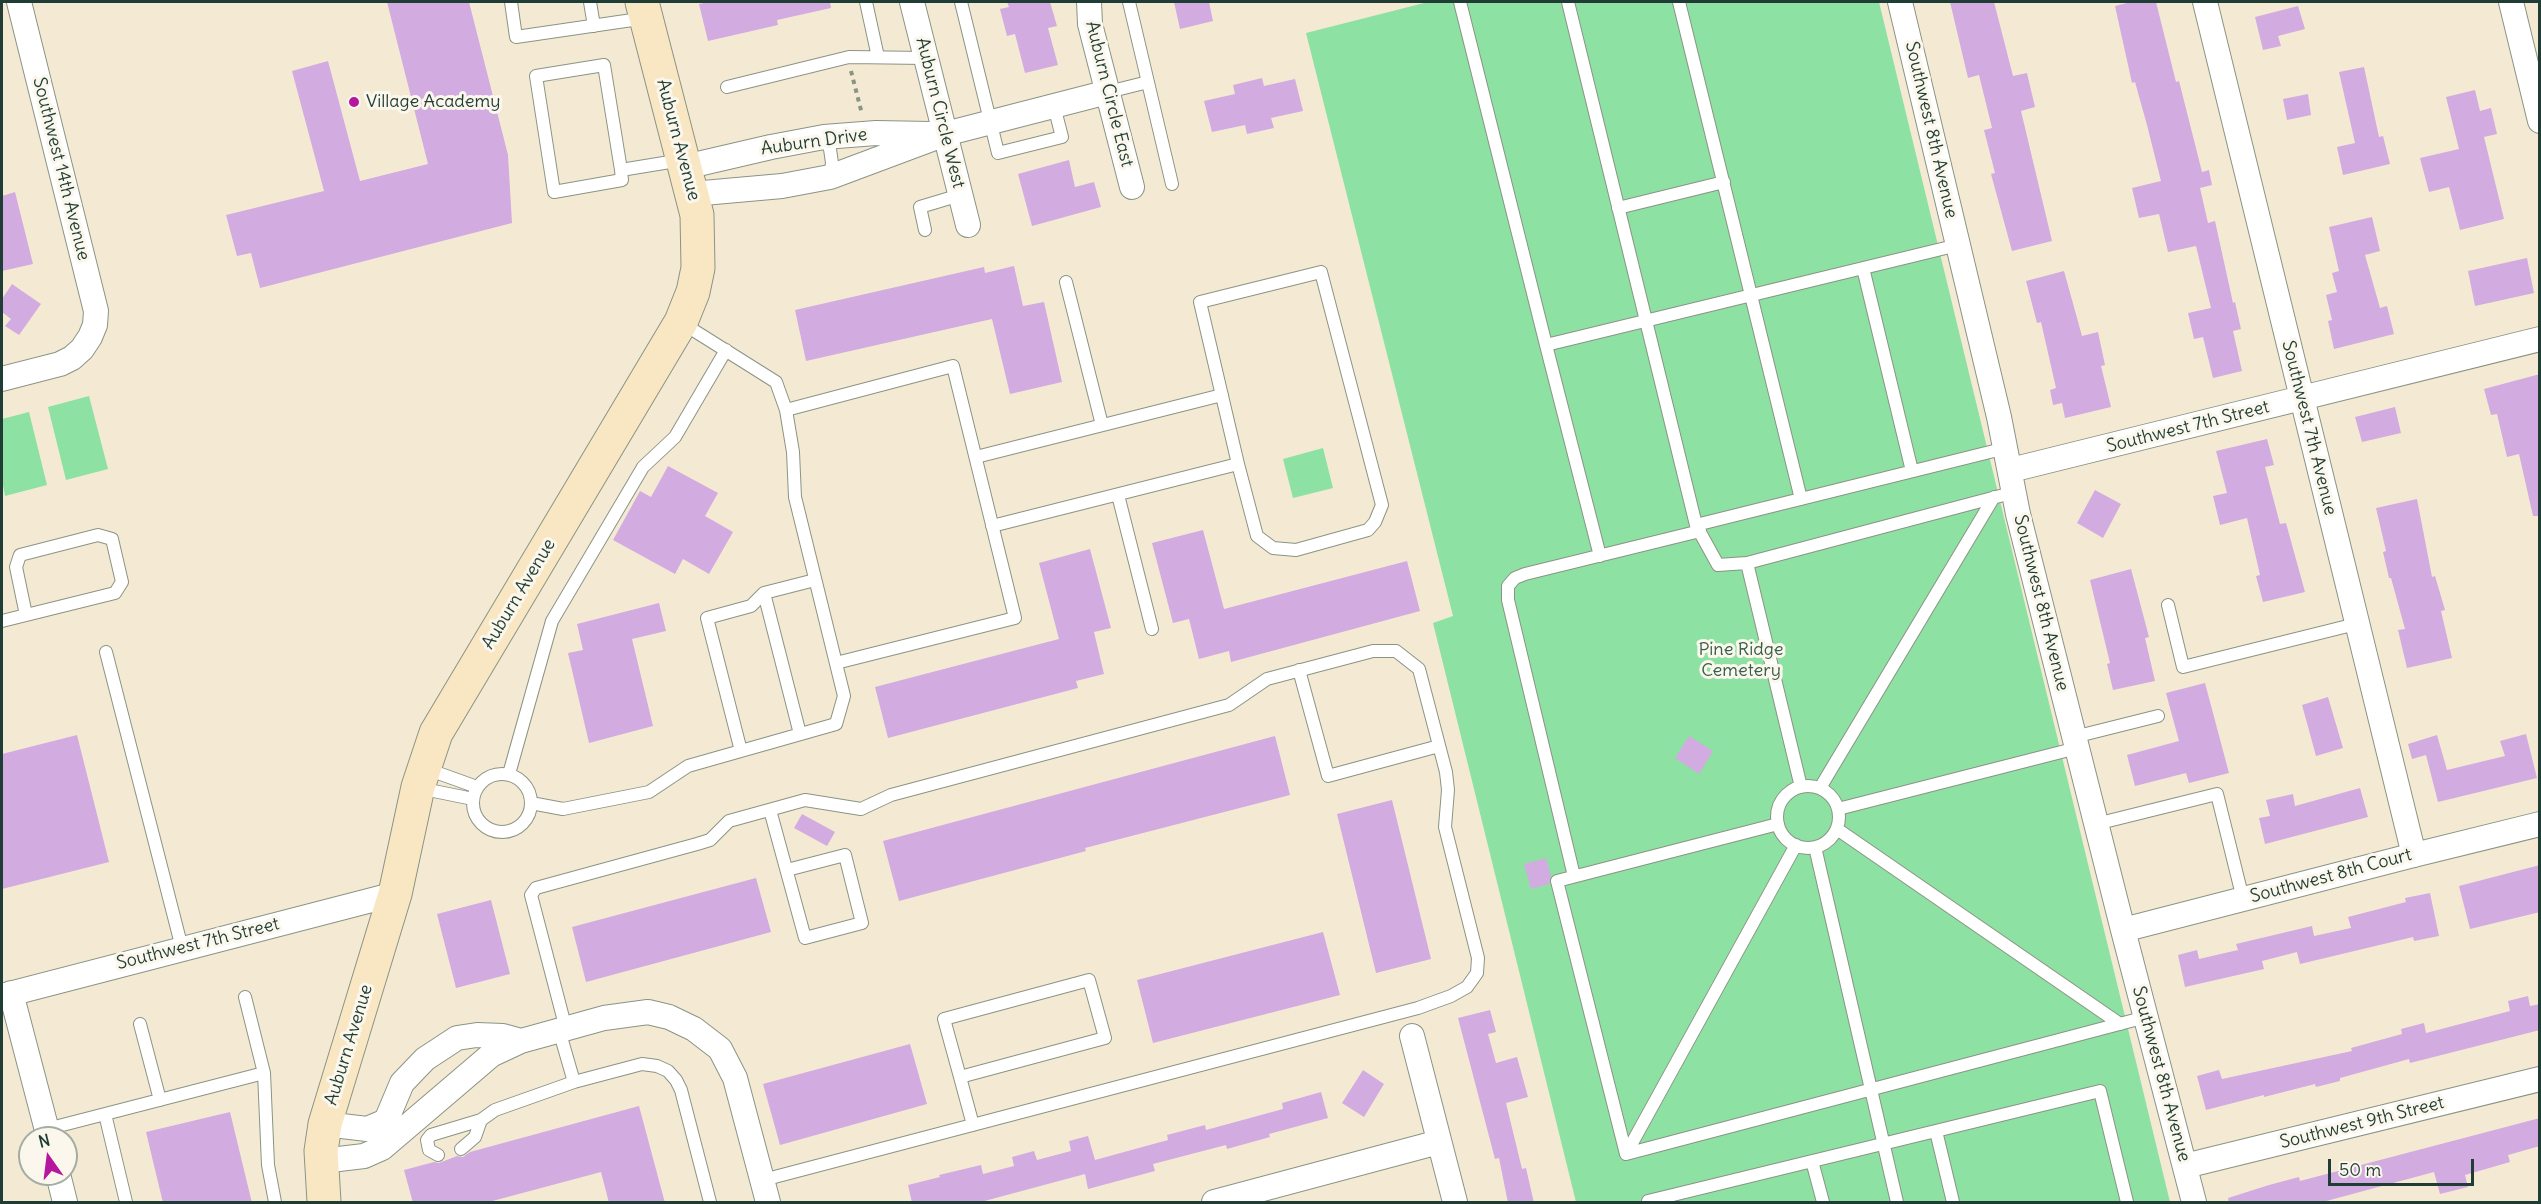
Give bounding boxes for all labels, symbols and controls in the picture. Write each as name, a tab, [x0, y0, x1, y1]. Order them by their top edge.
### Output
street label: Auburn Circle East	[1080, 19, 1138, 169]
street label: Auburn Circle West	[911, 35, 969, 191]
street label: Southwest 8th Avenue	[1900, 39, 1962, 221]
street label: Southwest 14th Avenue	[28, 75, 94, 263]
street label: Auburn Avenue	[651, 77, 705, 203]
place label: Village Academy	[366, 91, 500, 113]
marker: Village Academy	[347, 95, 361, 109]
street label: Auburn Drive	[759, 124, 869, 160]
street label: Southwest 7th Avenue	[2277, 338, 2341, 518]
street label: Southwest 7th Street	[2104, 396, 2272, 458]
street label: Southwest 8th Avenue	[2009, 513, 2073, 693]
street label: Auburn Avenue	[478, 535, 560, 653]
park label: Pine Ridge Cemetery	[1698, 639, 1784, 682]
street label: Southwest 8th Court	[2248, 844, 2414, 908]
street label: Southwest 7th Street	[114, 913, 282, 975]
street label: Auburn Avenue	[320, 982, 378, 1108]
street label: Southwest 8th Avenue	[2127, 984, 2195, 1164]
street label: Southwest 9th Street	[2278, 1092, 2446, 1154]
north arrow	[18, 1126, 78, 1186]
text: N	[36, 1129, 52, 1152]
scale bar	[2331, 1147, 2476, 1185]
text: 50 m	[2339, 1158, 2381, 1181]

